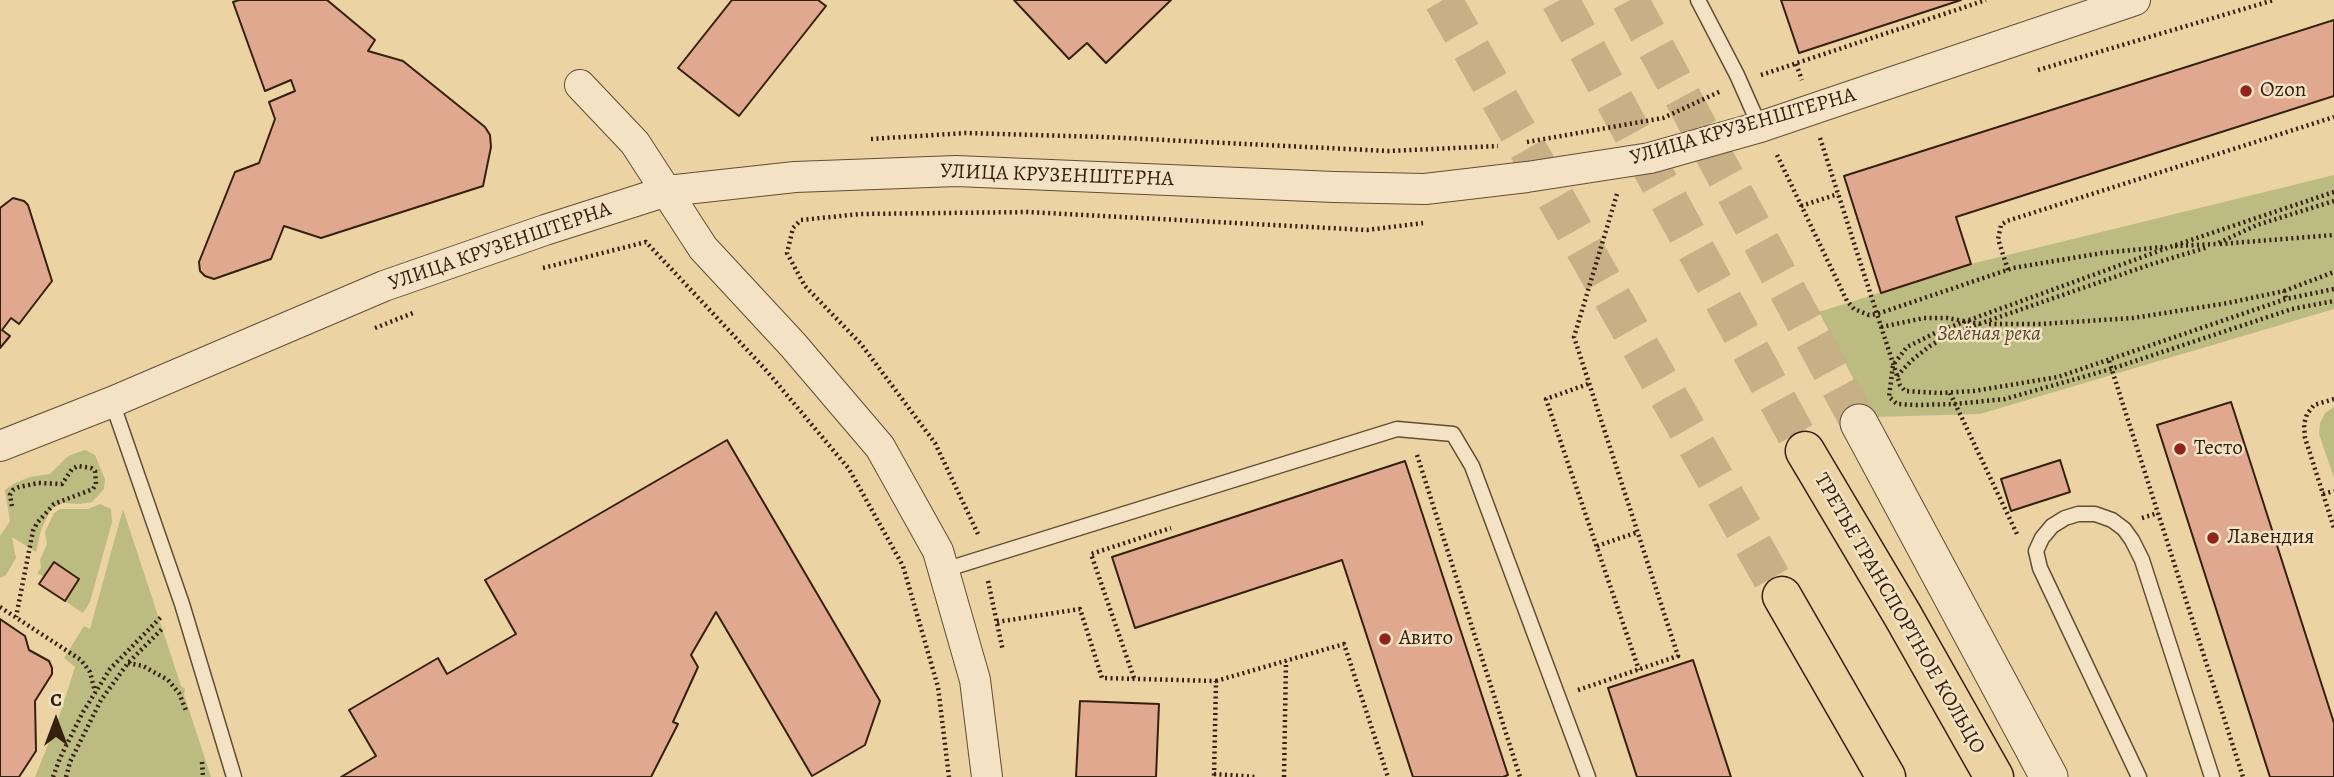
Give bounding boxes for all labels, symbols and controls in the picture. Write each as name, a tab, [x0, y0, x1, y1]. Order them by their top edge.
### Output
place label: Ozon	[2260, 78, 2306, 104]
street label: УЛИЦА КРУЗЕНШТЕРНА	[1627, 83, 1859, 171]
marker: Ozon	[2238, 83, 2254, 99]
street label: УЛИЦА КРУЗЕНШТЕРНА	[940, 159, 1174, 193]
street label: УЛИЦА КРУЗЕНШТЕРНА	[385, 197, 615, 297]
park label: Зелёная река	[1937, 322, 2041, 348]
place label: Тесто	[2194, 436, 2243, 462]
marker: Тесто	[2172, 441, 2188, 457]
street label: ТРЕТЬЕ ТРАНСПОРТНОЕ КОЛЬЦО	[1808, 469, 1990, 759]
place label: Лавендия	[2227, 525, 2314, 551]
marker: Лавендия	[2205, 530, 2221, 546]
place label: Авито	[1399, 626, 1453, 652]
marker: Авито	[1377, 631, 1393, 647]
north arrow	[21, 686, 91, 756]
text: С	[50, 687, 62, 713]

